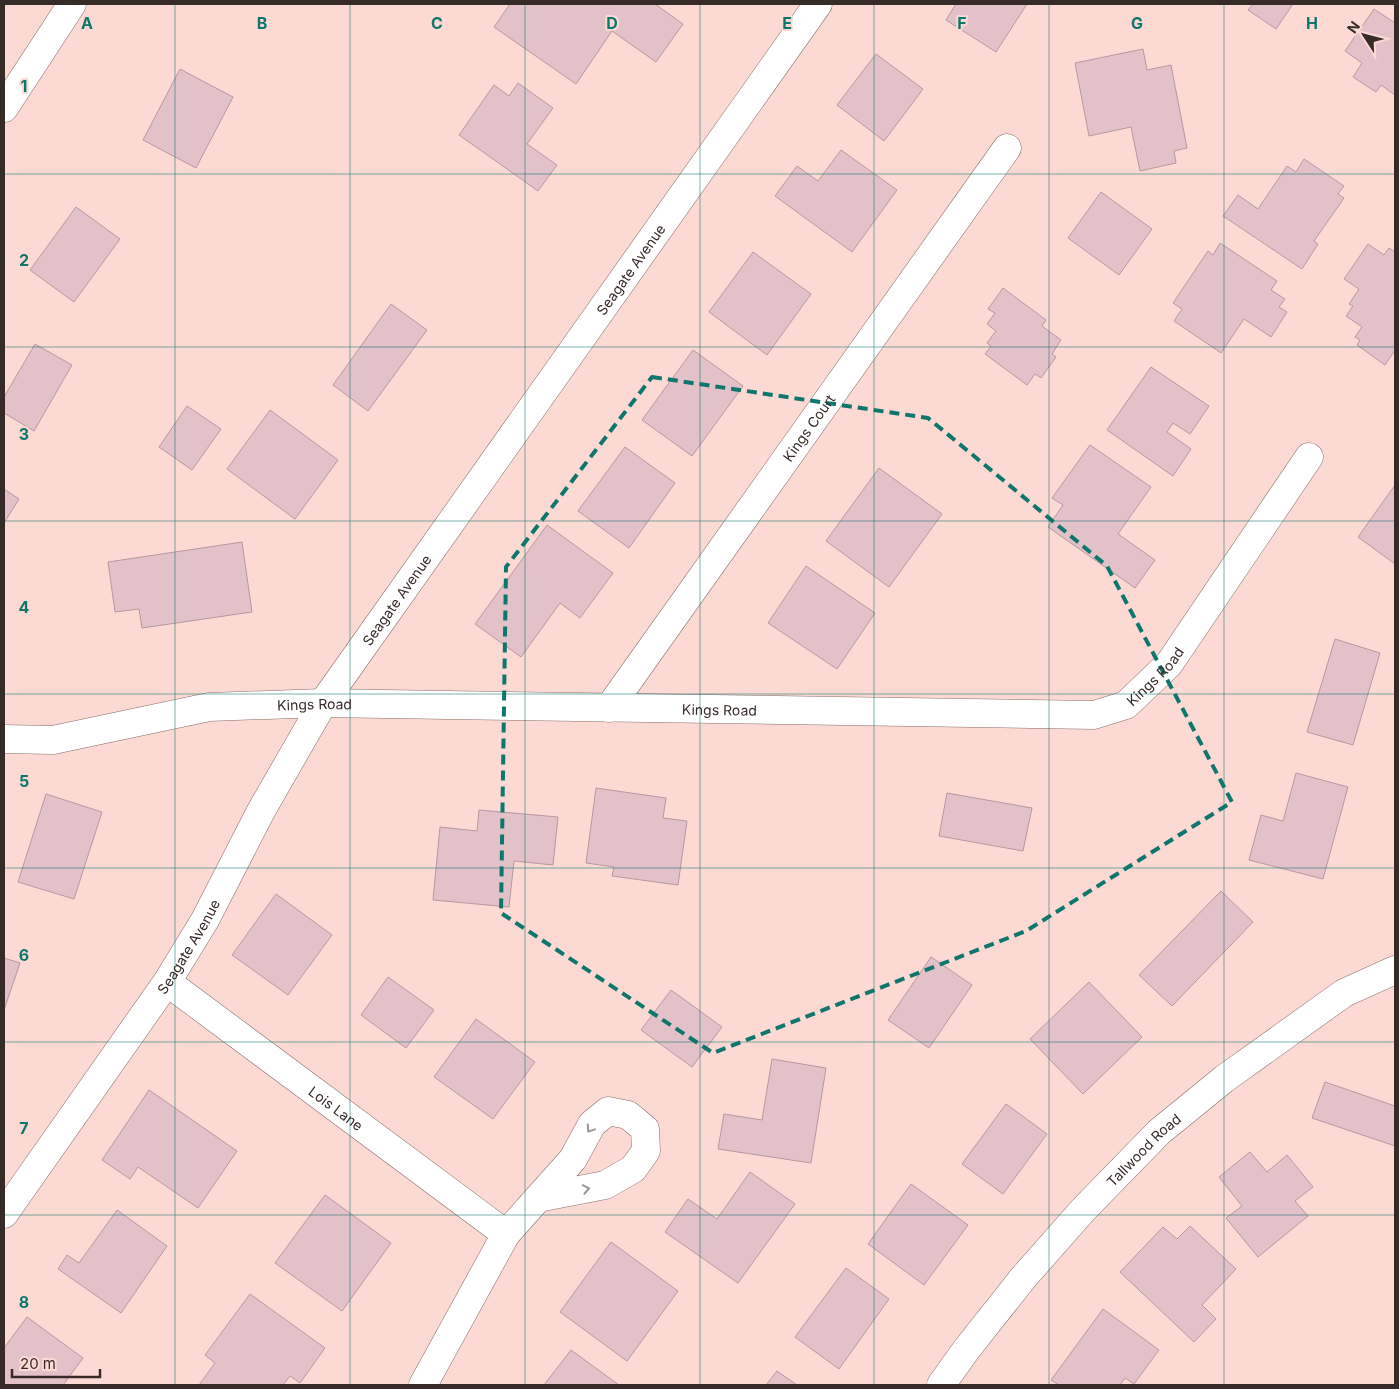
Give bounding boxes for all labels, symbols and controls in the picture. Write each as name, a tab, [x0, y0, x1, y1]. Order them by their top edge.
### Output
north arrow	[1339, 10, 1389, 60]
text: A	[81, 13, 93, 33]
text: B	[257, 13, 267, 33]
text: C	[431, 13, 443, 33]
text: D	[606, 13, 618, 33]
text: E	[782, 13, 792, 33]
text: F	[957, 13, 967, 33]
text: G	[1131, 13, 1143, 33]
text: H	[1306, 13, 1318, 33]
text: N	[1343, 18, 1363, 36]
text: 1	[21, 76, 27, 96]
street label: Seagate Avenue	[592, 220, 668, 318]
text: 2	[19, 250, 29, 270]
street label: Kings Court	[779, 390, 838, 464]
text: 3	[19, 424, 29, 444]
street label: Seagate Avenue	[358, 551, 434, 648]
text: 4	[19, 597, 30, 617]
street label: Kings Road	[1123, 644, 1187, 709]
street label: Kings Road	[277, 694, 352, 713]
street label: Kings Road	[682, 700, 757, 718]
text: 5	[19, 771, 29, 791]
street label: Seagate Avenue	[153, 896, 223, 997]
text: 6	[19, 945, 29, 965]
street label: Lois Lane	[306, 1082, 367, 1134]
street label: Tallwood Road	[1103, 1110, 1184, 1189]
text: 7	[19, 1118, 29, 1138]
one-way arrow	[587, 1124, 597, 1133]
one-way arrow	[582, 1184, 591, 1194]
text: 8	[19, 1292, 29, 1312]
scale bar	[12, 1346, 100, 1378]
text: 20 m	[20, 1354, 56, 1373]

